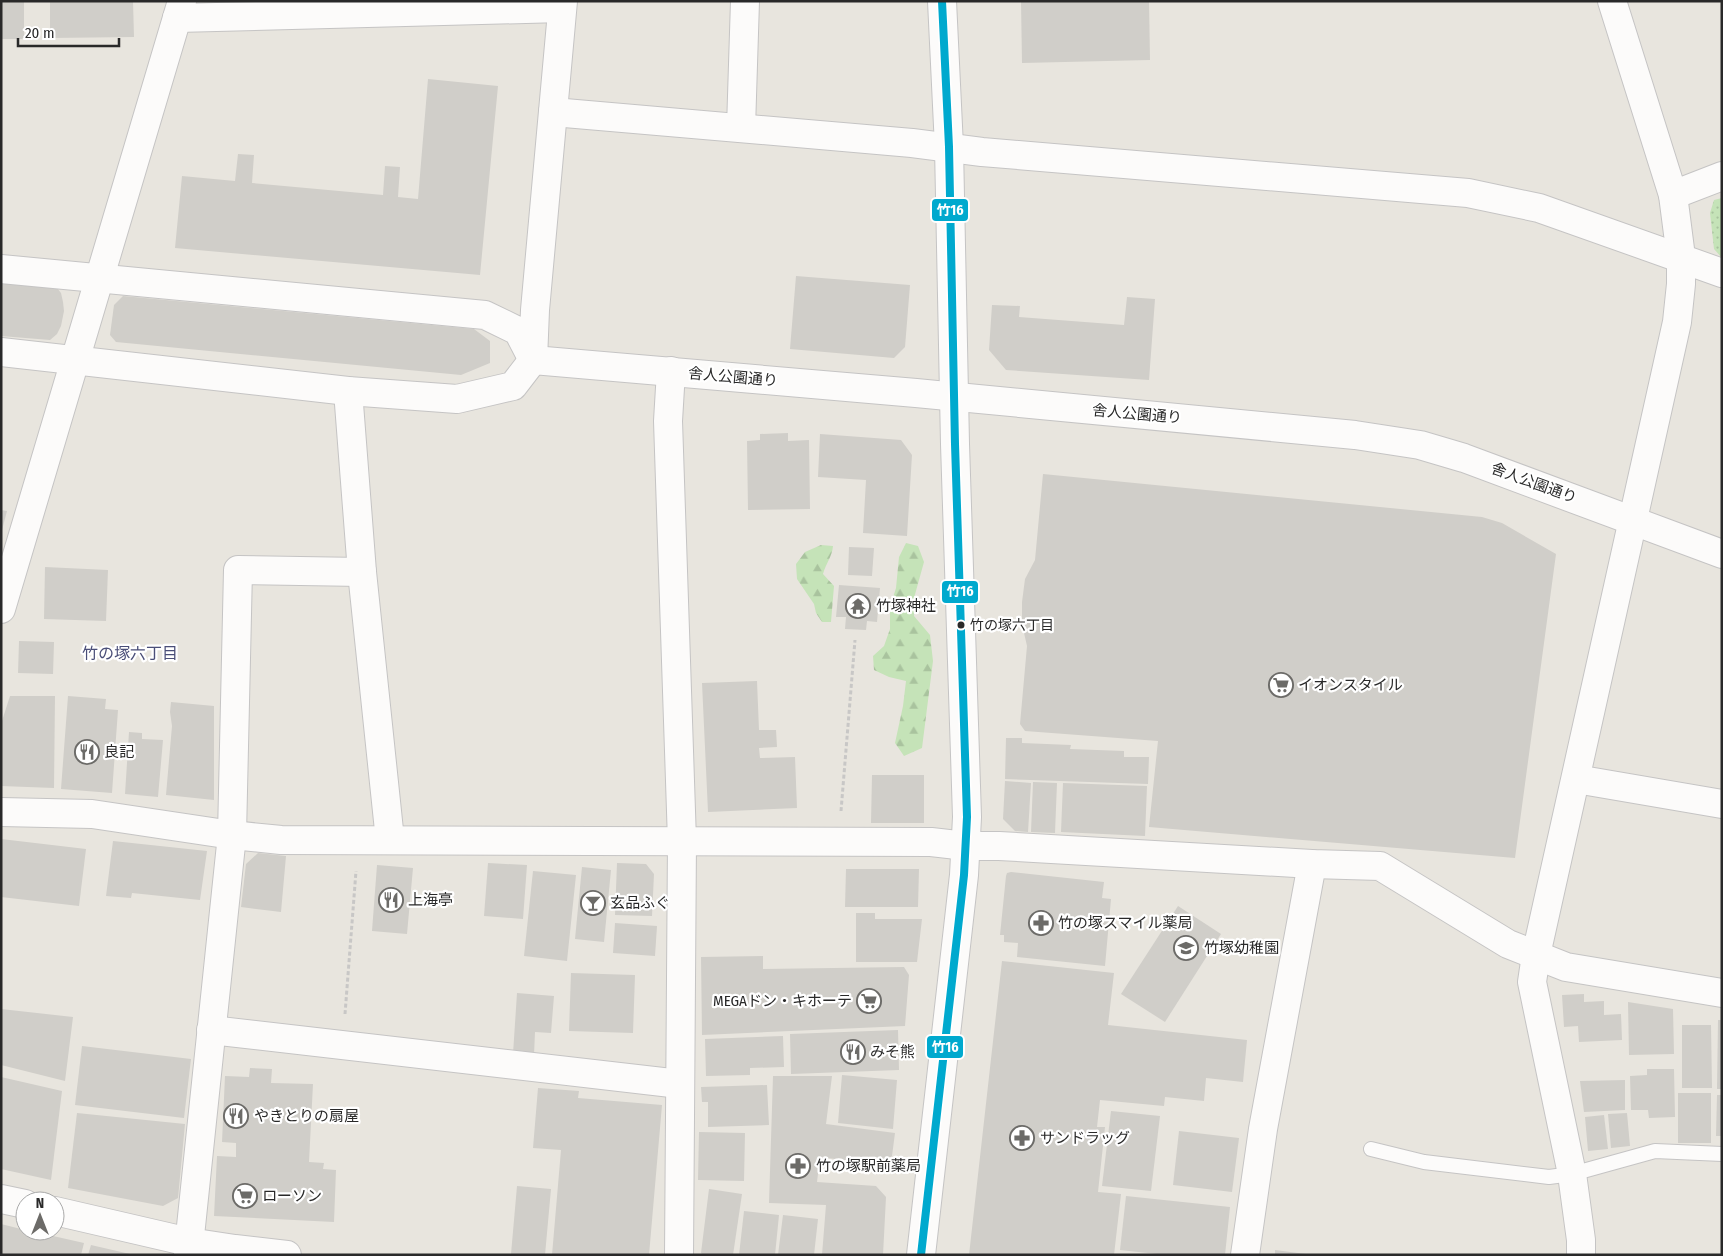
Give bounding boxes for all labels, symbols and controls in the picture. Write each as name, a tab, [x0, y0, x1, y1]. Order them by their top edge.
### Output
scale bar	[18, 15, 119, 47]
text: 20 m	[25, 24, 55, 42]
line badge: 竹16	[931, 198, 969, 222]
text: 竹16	[936, 202, 964, 219]
street label: 舎人公園通り	[687, 364, 779, 390]
street label: 舎人公園通り	[1091, 401, 1183, 427]
street label: 舎人公園通り	[1489, 459, 1579, 507]
line badge: 竹16	[941, 580, 979, 604]
text: 竹16	[946, 583, 974, 600]
temple icon: 竹塚神社	[845, 593, 871, 619]
place label: 竹塚神社	[876, 597, 936, 615]
place label: 竹の塚六丁目	[970, 617, 1054, 634]
marker: 竹の塚六丁目	[956, 620, 966, 630]
district label: 竹の塚六丁目	[82, 644, 178, 663]
supermarket icon: イオンスタイル	[1268, 672, 1294, 698]
place label: イオンスタイル	[1298, 676, 1403, 694]
restaurant icon: 良記	[74, 739, 100, 765]
place label: 良記	[104, 743, 134, 761]
restaurant icon: 上海亭	[378, 887, 404, 913]
bar icon: 玄品ふぐ	[580, 890, 606, 916]
place label: 上海亭	[408, 891, 453, 909]
place label: 玄品ふぐ	[610, 894, 670, 912]
pharmacy icon: 竹の塚スマイル薬局	[1028, 910, 1054, 936]
place label: 竹の塚スマイル薬局	[1058, 914, 1193, 932]
school or university icon: 竹塚幼稚園	[1173, 935, 1199, 961]
place label: 竹塚幼稚園	[1204, 939, 1279, 957]
supermarket icon: MEGAドン・キホーテ	[856, 988, 882, 1014]
place label: MEGAドン・キホーテ	[713, 992, 852, 1010]
line badge: 竹16	[926, 1035, 964, 1059]
restaurant icon: みそ熊	[840, 1039, 866, 1065]
text: 竹16	[931, 1039, 959, 1056]
place label: みそ熊	[870, 1043, 915, 1061]
restaurant icon: やきとりの扇屋	[223, 1103, 249, 1129]
place label: やきとりの扇屋	[254, 1107, 359, 1125]
pharmacy icon: サンドラッグ	[1009, 1125, 1035, 1151]
place label: サンドラッグ	[1040, 1129, 1130, 1147]
pharmacy icon: 竹の塚駅前薬局	[785, 1153, 811, 1179]
place label: 竹の塚駅前薬局	[816, 1157, 921, 1175]
supermarket icon: ローソン	[232, 1183, 258, 1209]
place label: ローソン	[262, 1187, 322, 1205]
north arrow	[15, 1191, 65, 1241]
text: N	[36, 1195, 44, 1212]

